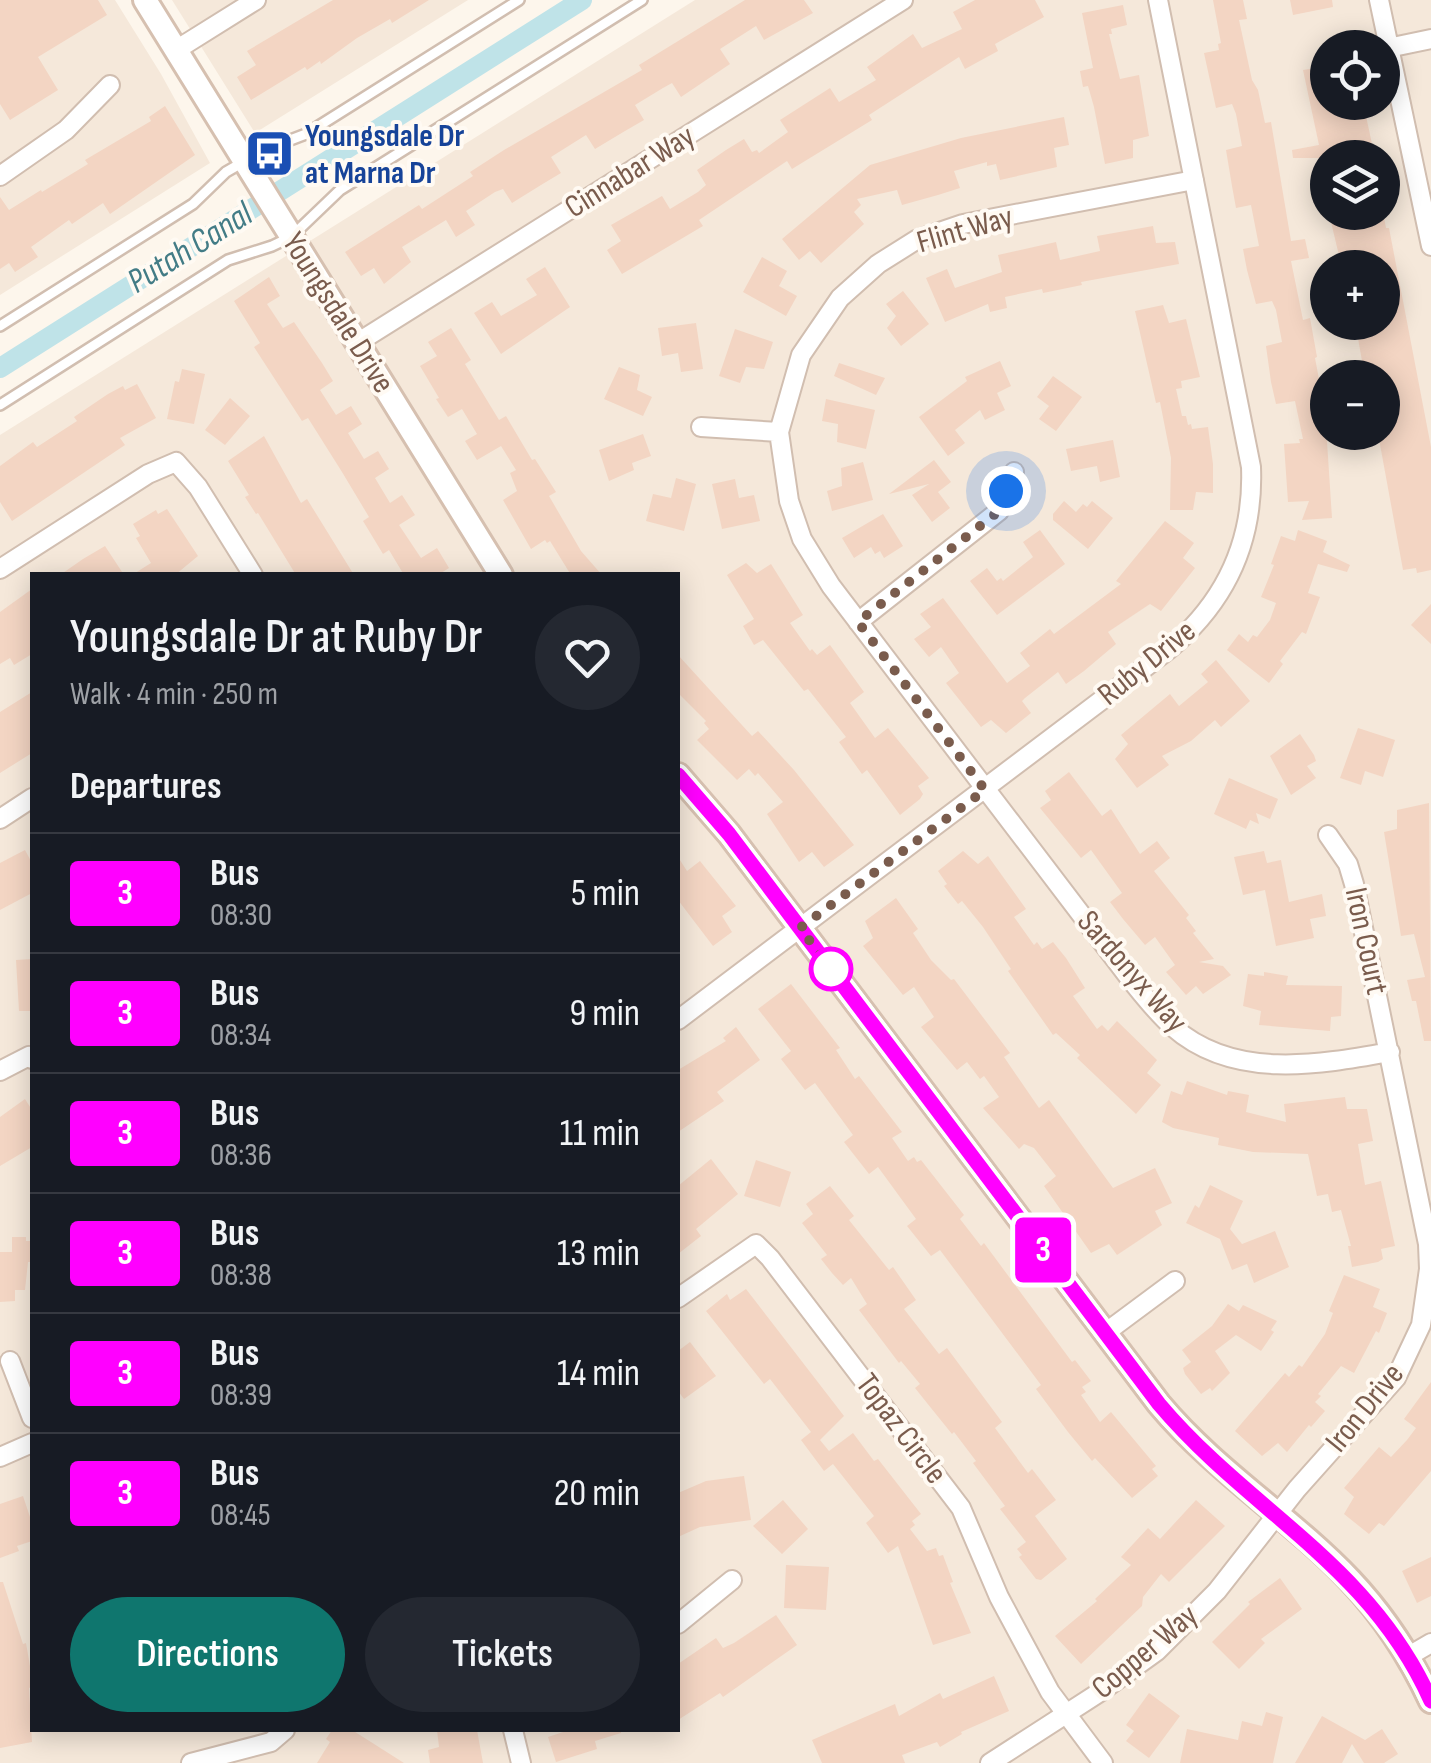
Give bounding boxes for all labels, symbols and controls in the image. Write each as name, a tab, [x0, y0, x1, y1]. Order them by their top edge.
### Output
map controls	[1310, 30, 1400, 450]
button: locate	[1310, 30, 1400, 120]
place label: Youngsdale Dr at Marna Dr	[305, 117, 465, 193]
street label: Cinnabar Way	[558, 117, 702, 227]
bus stop icon: Youngsdale Dr at Marna Dr	[244, 128, 296, 180]
button: layers	[1310, 140, 1400, 230]
water label: Putah Canal	[120, 192, 262, 303]
street label: Flint Way	[913, 198, 1017, 262]
street label: Youngsdale Drive	[273, 226, 403, 400]
button: +	[1310, 250, 1400, 340]
button: −	[1310, 360, 1400, 450]
your location	[981, 466, 1031, 516]
button: heart	[535, 605, 640, 710]
text: Youngsdale Dr at Ruby Dr	[70, 609, 482, 666]
street label: Ruby Drive	[1090, 612, 1204, 714]
text: Walk · 4 min · 250 m	[70, 675, 278, 714]
text: Departures	[70, 764, 222, 809]
text: Bus	[210, 851, 259, 896]
text: 5 min	[571, 871, 640, 916]
text: 3	[117, 872, 133, 915]
street label: Iron Court	[1336, 884, 1396, 998]
text: 08:30	[210, 896, 272, 935]
street label: Sardonyx Way	[1068, 903, 1196, 1041]
unlabelled marker	[810, 948, 852, 990]
text: Bus	[210, 971, 259, 1016]
text: 9 min	[569, 991, 640, 1036]
text: 3	[117, 992, 133, 1035]
text: 08:34	[210, 1016, 271, 1055]
text: Bus	[210, 1091, 259, 1136]
text: 11 min	[560, 1111, 640, 1156]
text: 3	[117, 1112, 133, 1155]
text: 08:36	[210, 1136, 272, 1175]
text: Bus	[210, 1211, 259, 1256]
line badge: 3	[1010, 1218, 1076, 1282]
text: 3	[1035, 1229, 1051, 1272]
text: 13 min	[557, 1231, 640, 1276]
text: 3	[117, 1232, 133, 1275]
text: 08:38	[210, 1256, 272, 1295]
text: Bus	[210, 1331, 259, 1376]
text: 14 min	[557, 1351, 640, 1396]
text: 3	[117, 1352, 133, 1395]
street label: Iron Drive	[1317, 1356, 1413, 1460]
street label: Topaz Circle	[847, 1366, 955, 1492]
text: 08:39	[210, 1376, 272, 1415]
text: Bus	[210, 1451, 259, 1496]
text: 20 min	[554, 1471, 640, 1516]
text: 3	[117, 1472, 133, 1515]
text: 08:45	[210, 1496, 271, 1535]
street label: Copper Way	[1084, 1596, 1206, 1708]
button: Directions	[70, 1597, 345, 1712]
button: Tickets	[365, 1597, 640, 1712]

